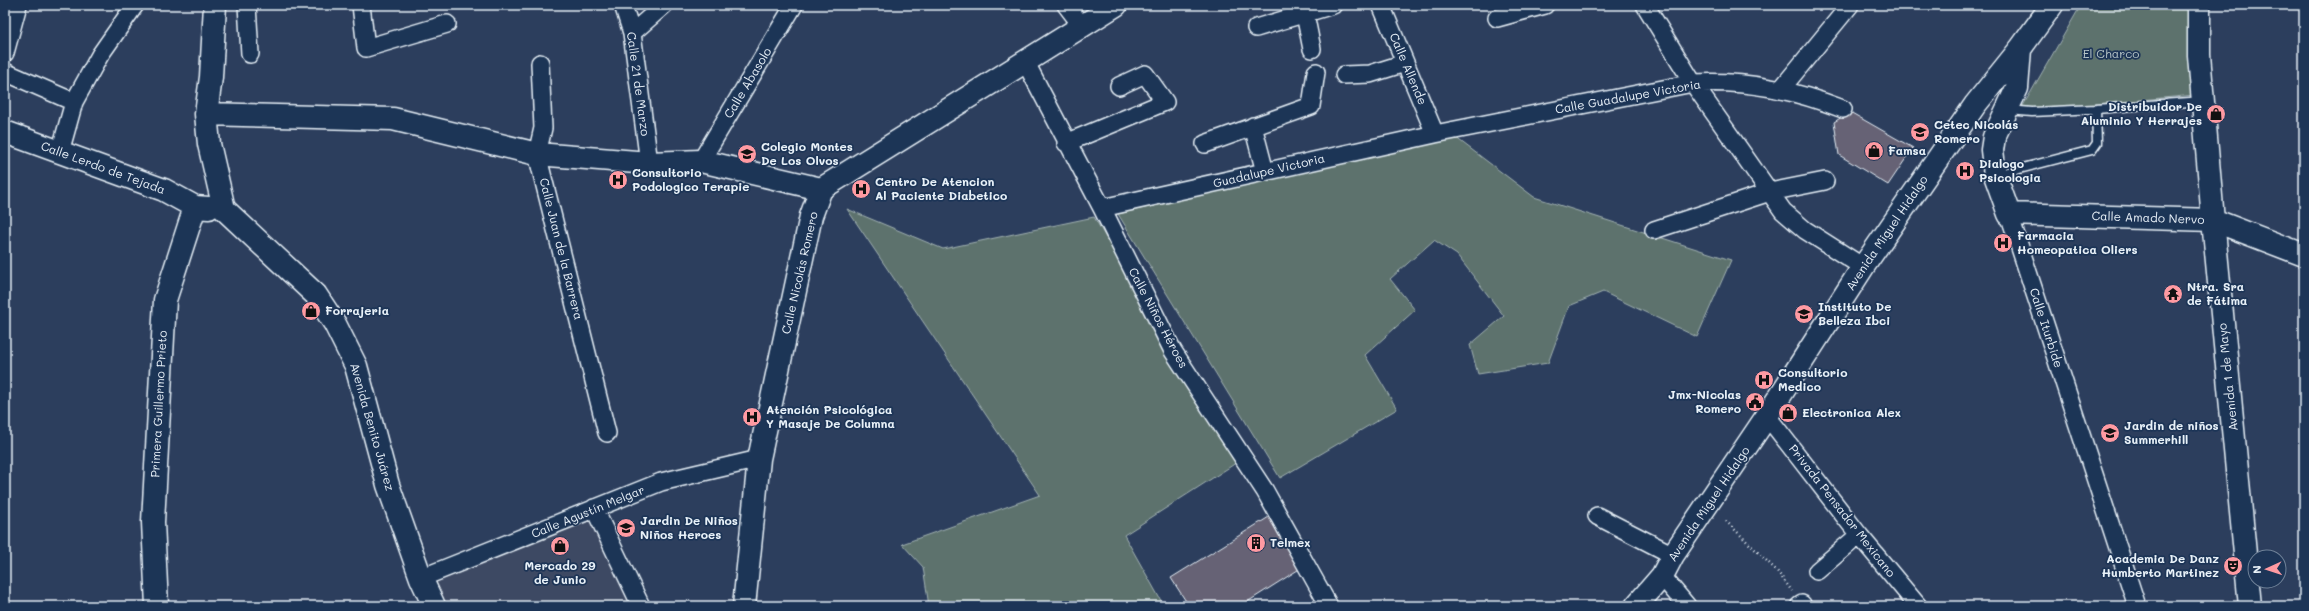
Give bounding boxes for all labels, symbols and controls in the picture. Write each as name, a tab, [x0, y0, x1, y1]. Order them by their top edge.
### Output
street label: Calle Allende	[1387, 30, 1431, 107]
street label: Calle 21 de Marzo	[624, 31, 654, 137]
street label: Calle Abasolo	[720, 44, 775, 121]
park label: El Charco	[2083, 45, 2139, 61]
street label: Calle Guadalupe Victoria	[1554, 75, 1702, 117]
place label: Distribuidor De Aluminio Y Herrajes	[2081, 98, 2202, 128]
shop icon: Distribuidor De Aluminio Y Herrajes	[2205, 103, 2227, 125]
place label: Cetec Nicolás Romero	[1934, 116, 2018, 146]
school or university icon: Cetec Nicolás Romero	[1909, 121, 1931, 143]
street label: Calle Lerdo de Tejada	[39, 137, 168, 197]
place label: Colegio Montes De Los Olvos	[761, 138, 853, 168]
shop icon: Famsa	[1863, 140, 1885, 162]
place label: Famsa	[1888, 142, 1926, 158]
school or university icon: Colegio Montes De Los Olvos	[736, 143, 758, 165]
street label: Guadalupe Victoria	[1211, 149, 1326, 191]
place label: Dialogo Psicologia	[1979, 155, 2041, 185]
hospital icon: Dialogo Psicologia	[1954, 160, 1976, 182]
place label: Consultorio Podologico Terapie	[632, 164, 750, 194]
hospital icon: Consultorio Podologico Terapie	[607, 169, 629, 191]
street label: Avenida Miguel Hidalgo	[1842, 172, 1931, 293]
place label: Centro De Atencion Al Paciente Diabetico	[875, 173, 1007, 203]
street label: Calle Juan de la Barrera	[537, 176, 587, 321]
hospital icon: Centro De Atencion Al Paciente Diabetico	[850, 178, 872, 200]
street label: Calle Amado Nervo	[2091, 207, 2205, 227]
street label: Calle Nicolás Romero	[777, 210, 821, 336]
place label: Farmacia Homeopatica Oliers	[2017, 227, 2138, 257]
hospital icon: Farmacia Homeopatica Oliers	[1992, 232, 2014, 254]
street label: Calle Niños Héroes	[1126, 264, 1192, 371]
place label: Ntra. Sra de Fátima	[2187, 278, 2247, 308]
temple icon: Ntra. Sra de Fátima	[2162, 283, 2184, 305]
street label: Calle Iturbide	[2027, 286, 2067, 370]
place label: Instituto De Belleza Ibci	[1818, 298, 1891, 328]
shop icon: Forrajeria	[300, 300, 322, 322]
place label: Forrajeria	[325, 302, 389, 318]
school or university icon: Instituto De Belleza Ibci	[1793, 303, 1815, 325]
street label: Avenida 1 de Mayo	[2213, 322, 2241, 432]
street label: Primera Guillermo Prieto	[146, 330, 170, 478]
street label: Avenida Benito Juárez	[347, 361, 399, 493]
place label: Consultorio Medico	[1778, 364, 1847, 394]
hospital icon: Consultorio Medico	[1753, 369, 1775, 391]
place label: Jmx-Nicolas Romero	[1668, 386, 1741, 416]
public building icon: Jmx-Nicolas Romero	[1744, 391, 1766, 413]
place label: Atención Psicológica Y Masaje De Columna	[766, 401, 895, 431]
shop icon: Electronica Alex	[1777, 402, 1799, 424]
place label: Electronica Alex	[1802, 404, 1901, 420]
hospital icon: Atención Psicológica Y Masaje De Columna	[741, 406, 763, 428]
place label: Jardin de niños Summerhill	[2124, 417, 2219, 447]
school or university icon: Jardin de niños Summerhill	[2099, 422, 2121, 444]
street label: Privada Pensador Mexicano	[1786, 441, 1900, 580]
street label: Avenida Miguel Hidalgo	[1664, 443, 1753, 564]
street label: Calle Agustín Melgar	[529, 481, 647, 541]
place label: Jardin De Niños Niños Heroes	[640, 512, 738, 542]
school or university icon: Jardin De Niños Niños Heroes	[615, 517, 637, 539]
building icon: Telmex	[1245, 532, 1267, 554]
place label: Telmex	[1270, 534, 1310, 550]
shop icon: Mercado 29 de Junio	[549, 535, 571, 557]
north arrow	[2247, 549, 2287, 589]
place label: Academia De Danz Humberto Martinez	[2101, 550, 2219, 580]
theatre icon: Academia De Danz Humberto Martinez	[2222, 555, 2244, 577]
place label: Mercado 29 de Junio	[525, 557, 595, 587]
text: N	[2249, 565, 2264, 574]

